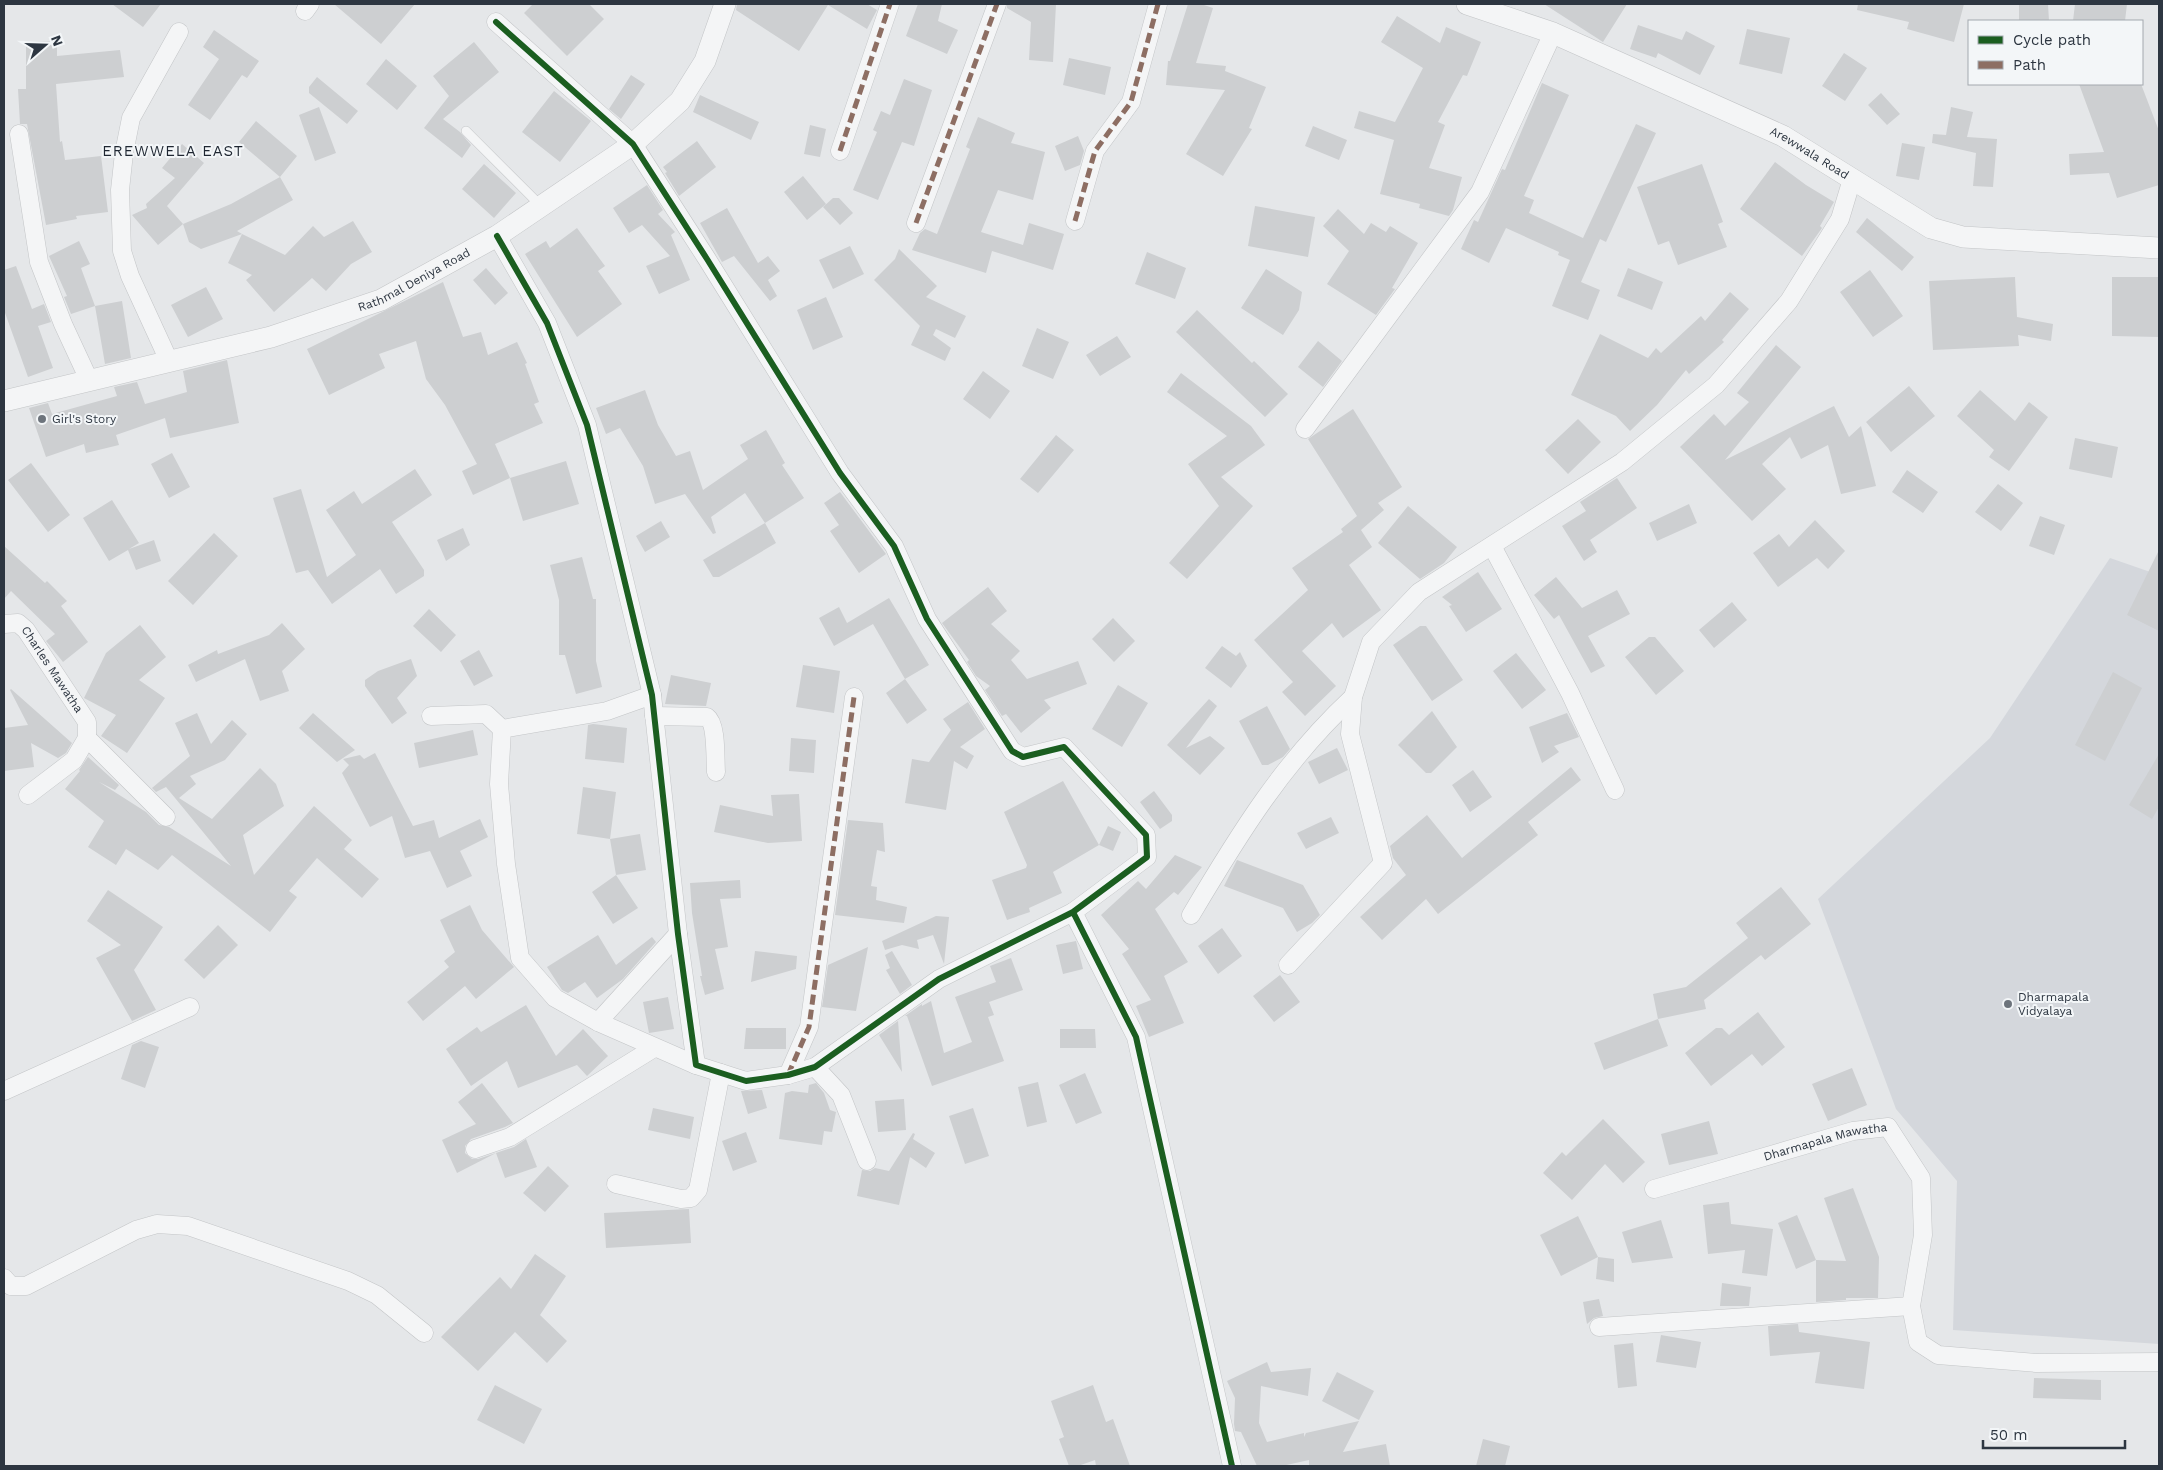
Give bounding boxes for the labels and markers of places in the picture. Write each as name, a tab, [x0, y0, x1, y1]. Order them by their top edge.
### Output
place label: Girl's Story	[52, 412, 117, 426]
marker: Girl's Story	[36, 413, 48, 425]
place label: Dharmapala Vidyalaya	[2018, 990, 2089, 1018]
marker: Dharmapala Vidyalaya	[2002, 998, 2014, 1010]

